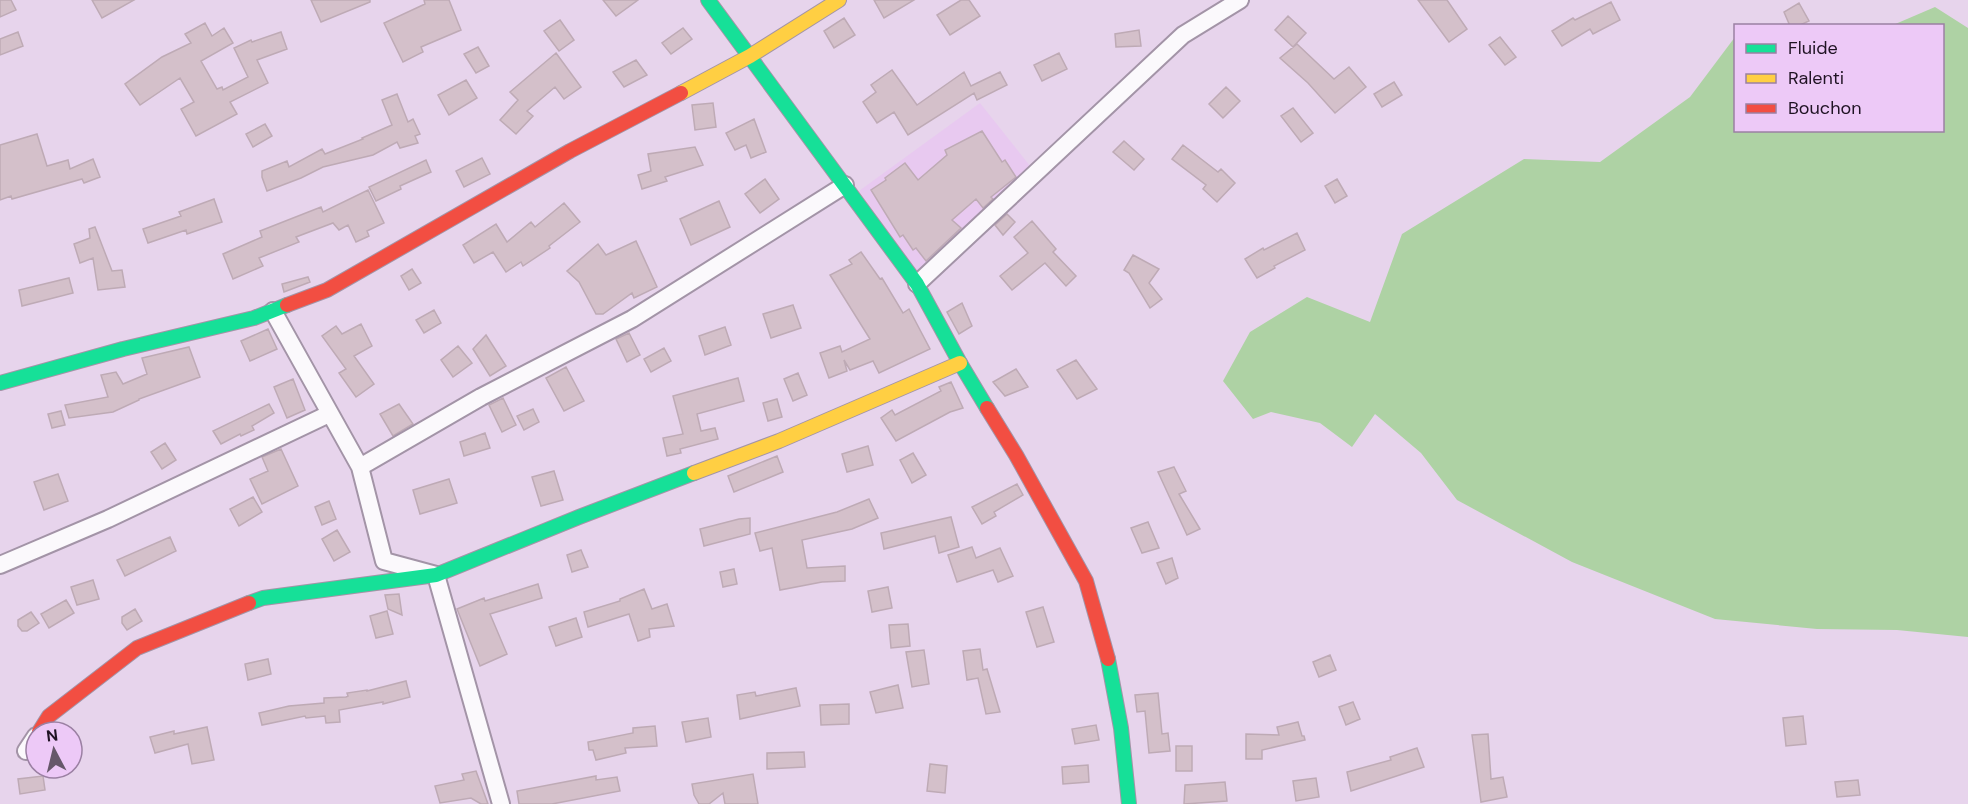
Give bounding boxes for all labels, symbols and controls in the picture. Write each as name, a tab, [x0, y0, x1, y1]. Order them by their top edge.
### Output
legend	[1734, 24, 1944, 132]
text: Fluide	[1788, 36, 1838, 60]
text: Ralenti	[1788, 66, 1844, 90]
text: Bouchon	[1788, 96, 1862, 120]
north arrow	[24, 720, 84, 780]
text: N	[45, 724, 59, 747]

